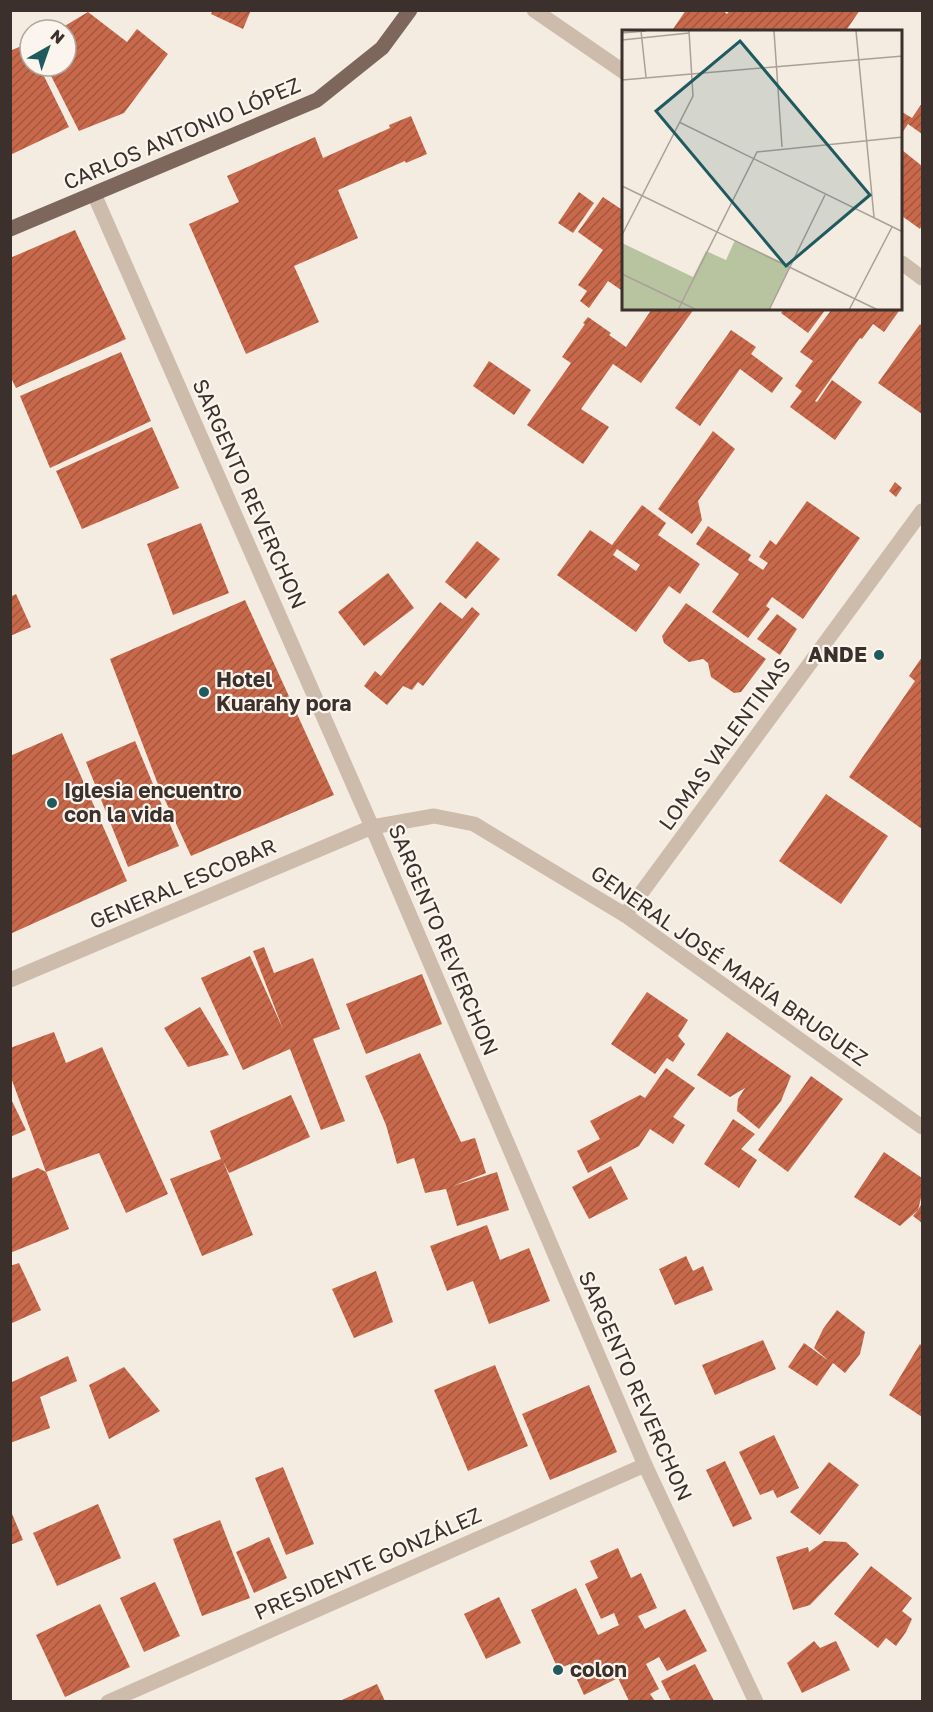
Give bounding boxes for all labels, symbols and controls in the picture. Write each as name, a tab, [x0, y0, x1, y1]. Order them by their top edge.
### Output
north arrow	[18, 18, 78, 78]
text: N	[47, 25, 69, 48]
inset map	[622, 30, 903, 310]
street label: CARLOS ANTONIO LÓPEZ	[59, 71, 304, 195]
street label: SARGENTO REVERCHON	[187, 375, 312, 613]
place label: ANDE	[808, 641, 867, 667]
marker: ANDE	[872, 648, 886, 662]
street label: LOMAS VALENTINAS	[653, 652, 796, 835]
place label: Hotel Kuarahy pora	[216, 666, 351, 716]
marker: Hotel Kuarahy pora	[197, 685, 211, 699]
place label: Iglesia encuentro con la vida	[64, 777, 242, 827]
marker: Iglesia encuentro con la vida	[45, 796, 59, 810]
street label: SARGENTO REVERCHON	[383, 820, 504, 1059]
street label: GENERAL ESCOBAR	[85, 832, 280, 934]
street label: GENERAL JOSÉ MARÍA BRUGUEZ	[586, 859, 873, 1071]
street label: SARGENTO REVERCHON	[573, 1267, 698, 1505]
street label: PRESIDENTE GONZÁLEZ	[250, 1501, 485, 1625]
place label: colon	[570, 1656, 627, 1682]
marker: colon	[551, 1663, 565, 1677]

